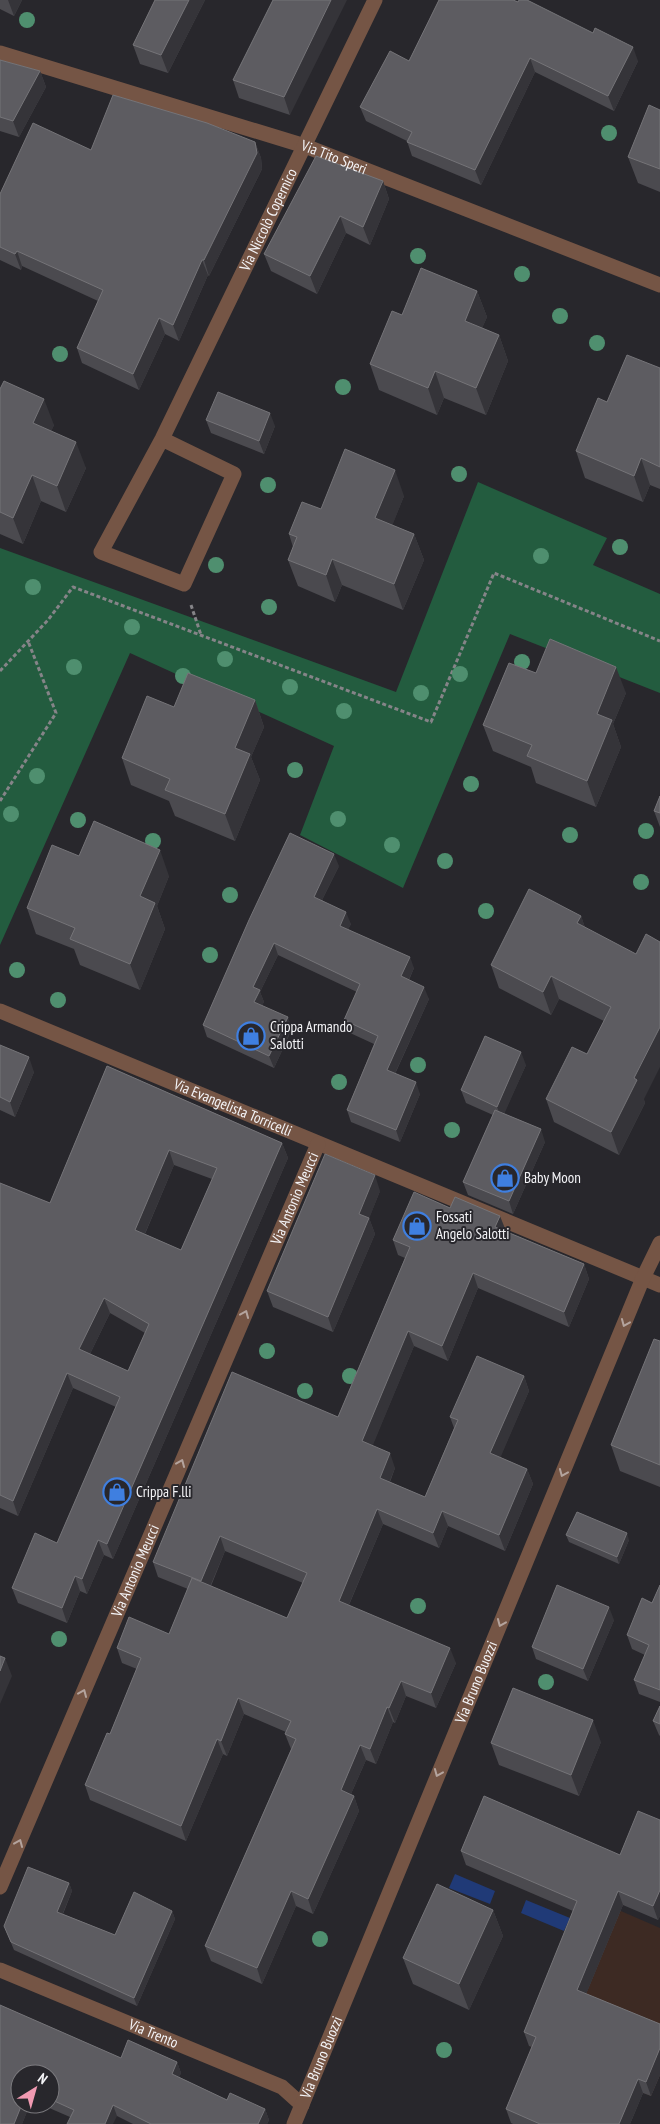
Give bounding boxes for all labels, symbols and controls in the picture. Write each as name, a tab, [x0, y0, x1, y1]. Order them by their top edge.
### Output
street label: Via Tito Speri	[298, 135, 370, 178]
street label: Via Niccolò Copernico	[235, 165, 301, 275]
place label: Crippa Armando Salotti	[270, 1017, 352, 1053]
shop icon: Crippa Armando Salotti	[236, 1021, 266, 1051]
street label: Via Evangelista Torricelli	[170, 1074, 295, 1140]
street label: Via Antonio Meucci	[266, 1149, 322, 1248]
shop icon: Baby Moon	[490, 1163, 520, 1193]
place label: Baby Moon	[524, 1168, 581, 1187]
place label: Fossati Angelo Salotti	[436, 1207, 509, 1243]
shop icon: Fossati Angelo Salotti	[402, 1211, 432, 1241]
one-way arrow	[239, 1310, 250, 1319]
one-way arrow	[621, 1318, 631, 1327]
one-way arrow	[175, 1459, 186, 1468]
one-way arrow	[559, 1468, 569, 1477]
shop icon: Crippa F.lli	[102, 1477, 132, 1507]
place label: Crippa F.lli	[136, 1482, 191, 1501]
street label: Via Antonio Meucci	[106, 1521, 163, 1621]
one-way arrow	[496, 1618, 507, 1627]
street label: Via Bruno Buozzi	[450, 1638, 501, 1727]
one-way arrow	[77, 1689, 88, 1698]
one-way arrow	[434, 1768, 445, 1777]
one-way arrow	[13, 1839, 24, 1848]
street label: Via Bruno Buozzi	[295, 2013, 346, 2102]
street label: Via Trento	[125, 2014, 181, 2052]
north arrow	[10, 2064, 60, 2114]
text: N	[34, 2069, 51, 2088]

